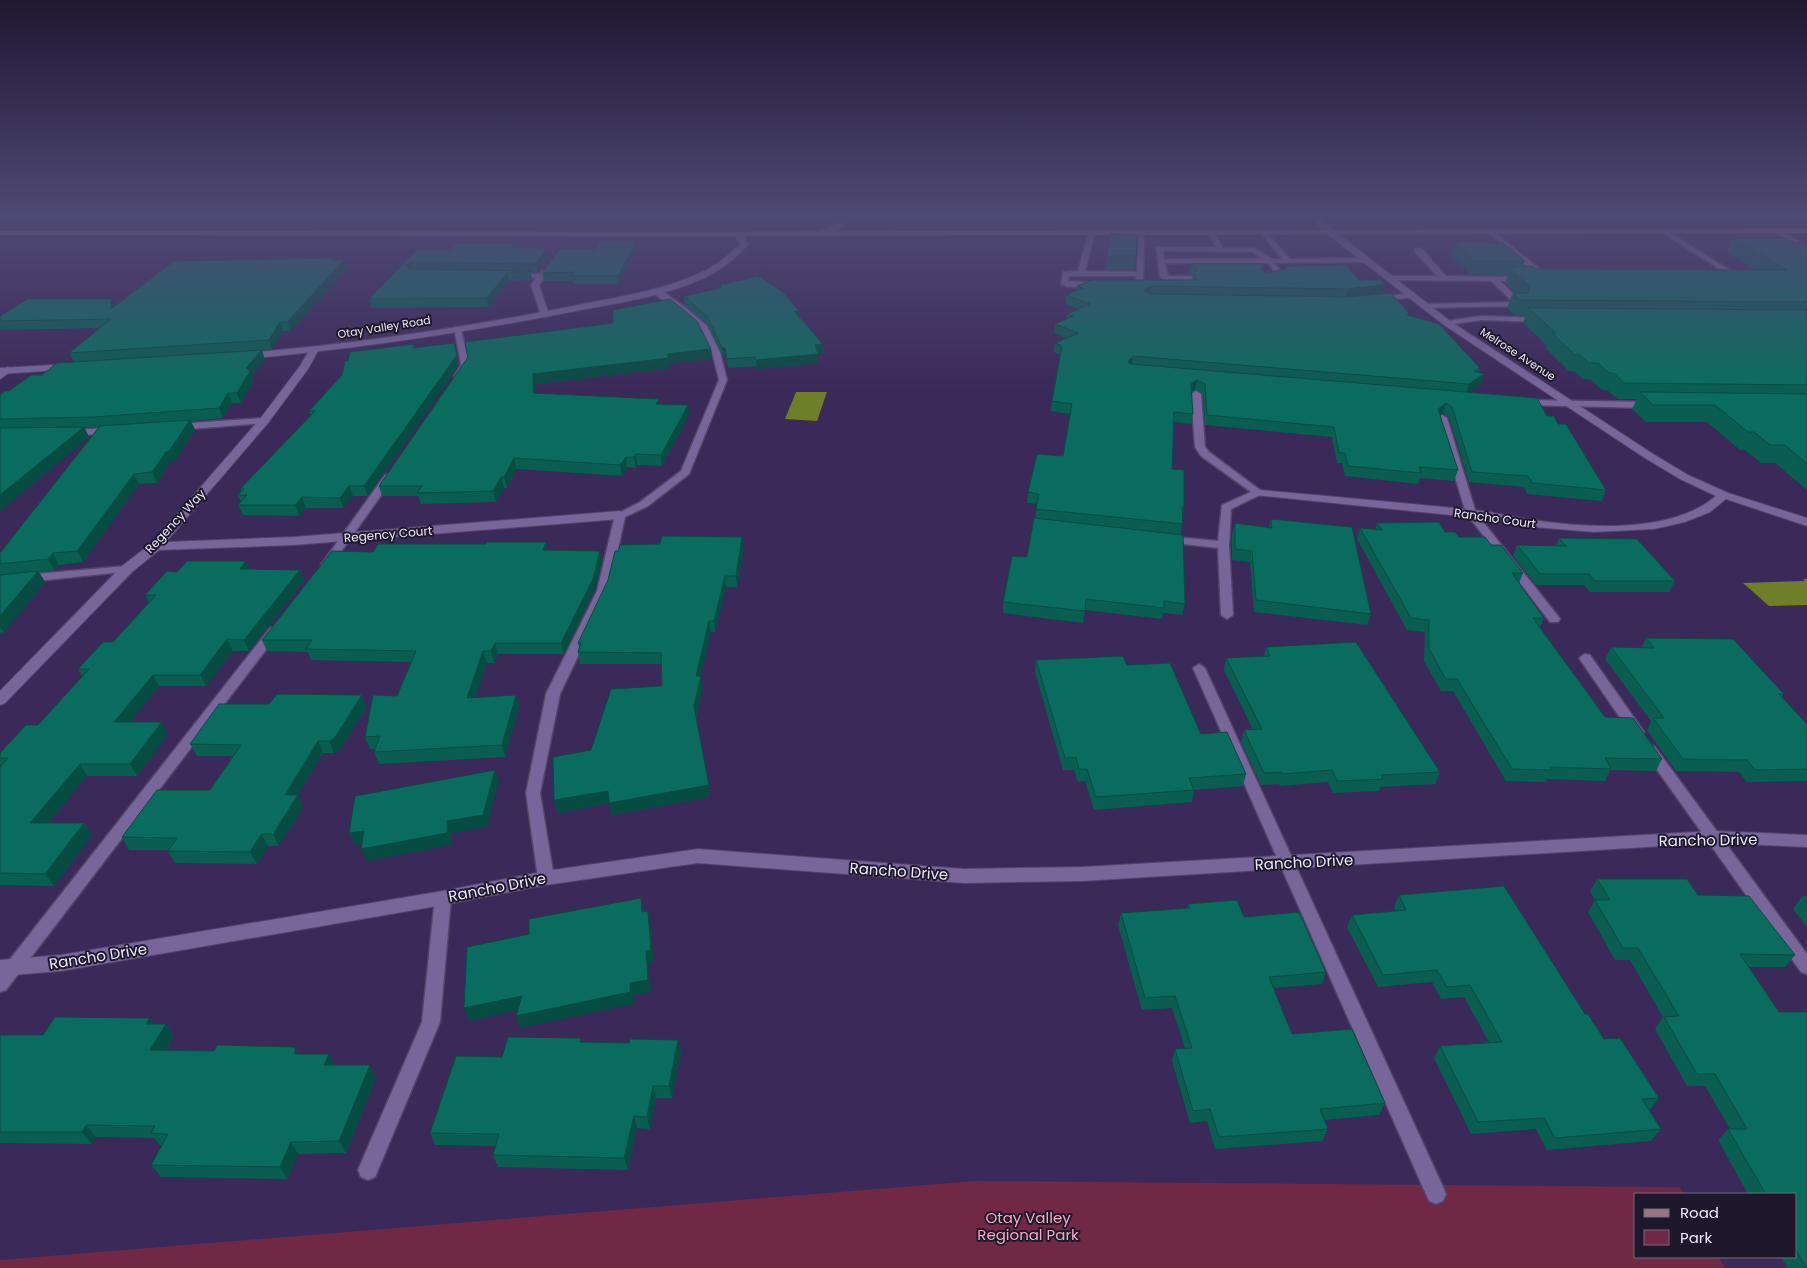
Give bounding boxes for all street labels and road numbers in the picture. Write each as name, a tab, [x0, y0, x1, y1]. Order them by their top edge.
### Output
street label: Otay Valley Road	[336, 312, 432, 342]
street label: Melrose Avenue	[1477, 324, 1559, 384]
street label: Regency Way	[141, 485, 209, 557]
street label: Rancho Court	[1453, 504, 1537, 532]
street label: Regency Court	[343, 522, 433, 546]
street label: Rancho Drive	[1658, 829, 1758, 851]
street label: Rancho Drive	[1254, 849, 1354, 875]
street label: Rancho Drive	[849, 857, 949, 885]
street label: Rancho Drive	[447, 867, 547, 907]
street label: Rancho Drive	[48, 938, 148, 974]

